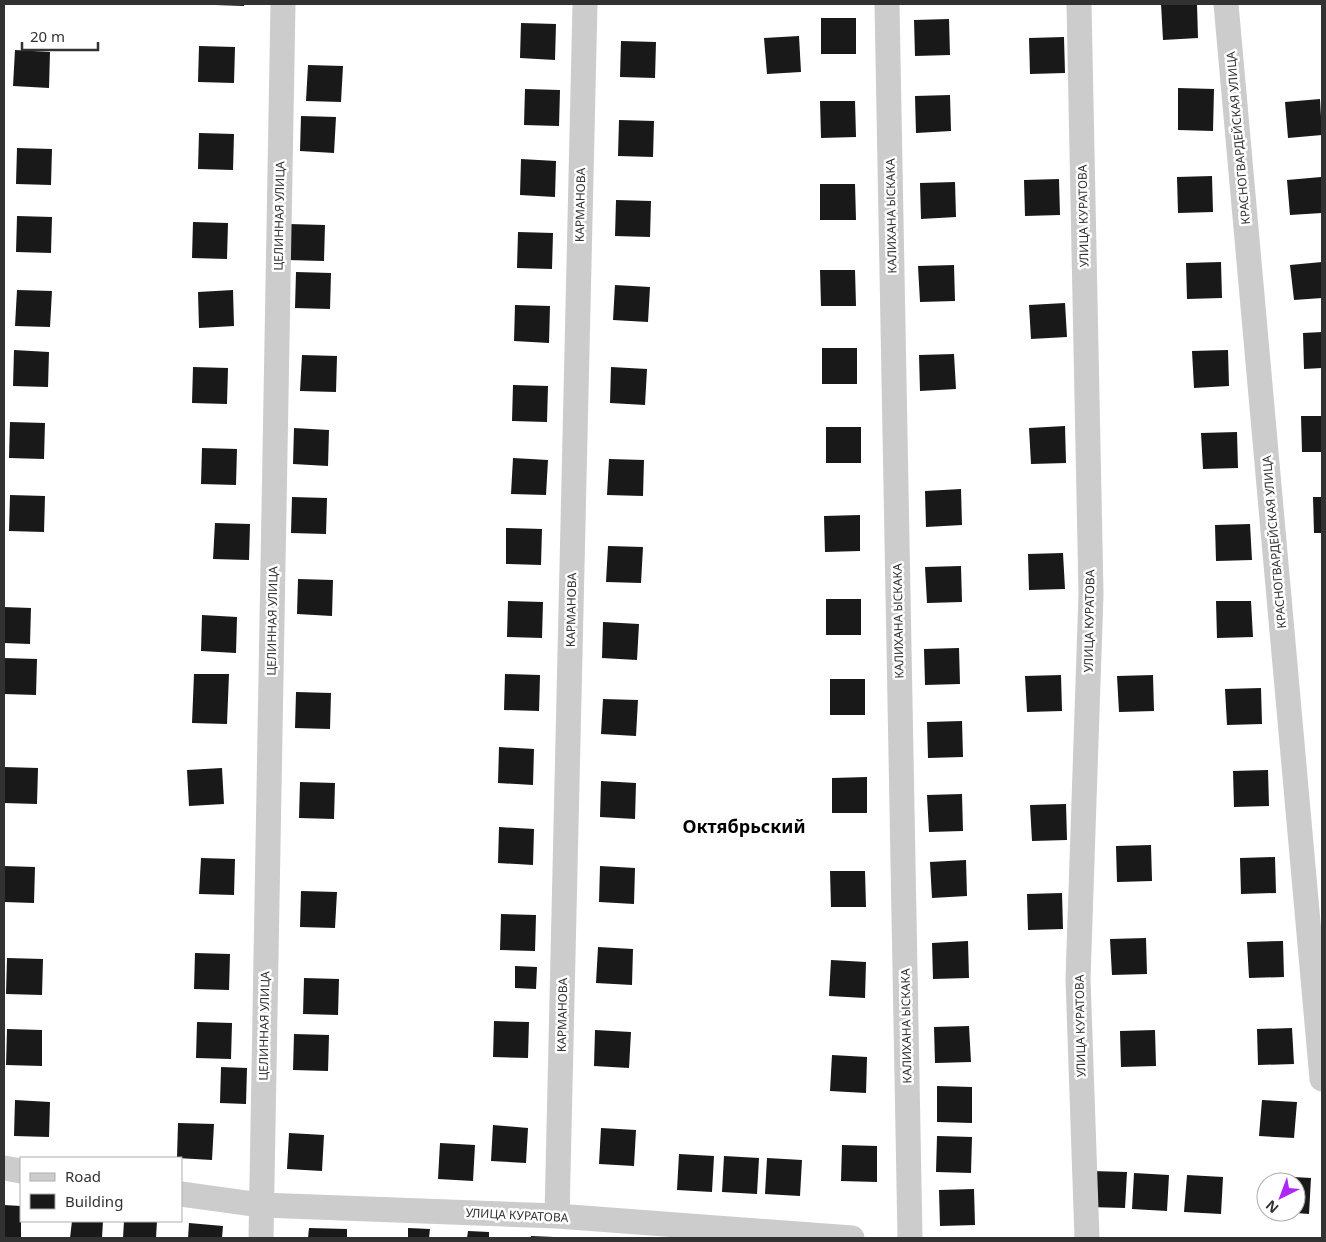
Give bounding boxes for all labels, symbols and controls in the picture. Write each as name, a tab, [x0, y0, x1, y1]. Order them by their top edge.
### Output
scale bar	[22, 20, 99, 52]
text: 20 m	[30, 26, 65, 46]
street label: КРАСНОГВАРДЕЙСКАЯ УЛИЦА	[1222, 50, 1254, 225]
street label: КАЛИХАНА ЫСКАКА	[881, 158, 901, 274]
street label: ЦЕЛИННАЯ УЛИЦА	[270, 161, 288, 271]
street label: УЛИЦА КУРАТОВА	[1074, 164, 1092, 268]
street label: КАРМАНОВА	[571, 167, 589, 242]
street label: КРАСНОГВАРДЕЙСКАЯ УЛИЦА	[1258, 454, 1290, 629]
street label: КАЛИХАНА ЫСКАКА	[888, 563, 908, 679]
street label: ЦЕЛИННАЯ УЛИЦА	[263, 566, 281, 676]
street label: УЛИЦА КУРАТОВА	[1080, 569, 1098, 673]
street label: КАРМАНОВА	[562, 572, 580, 647]
district label: Октябрьский	[682, 814, 806, 838]
street label: КАЛИХАНА ЫСКАКА	[896, 968, 916, 1084]
street label: ЦЕЛИННАЯ УЛИЦА	[255, 971, 273, 1081]
street label: УЛИЦА КУРАТОВА	[1071, 974, 1089, 1078]
street label: КАРМАНОВА	[553, 977, 571, 1052]
legend	[20, 1157, 182, 1222]
text: Road	[65, 1166, 101, 1186]
north arrow	[1256, 1172, 1306, 1222]
text: Building	[65, 1191, 123, 1211]
text: N	[1261, 1196, 1283, 1218]
street label: УЛИЦА КУРАТОВА	[465, 1204, 569, 1226]

